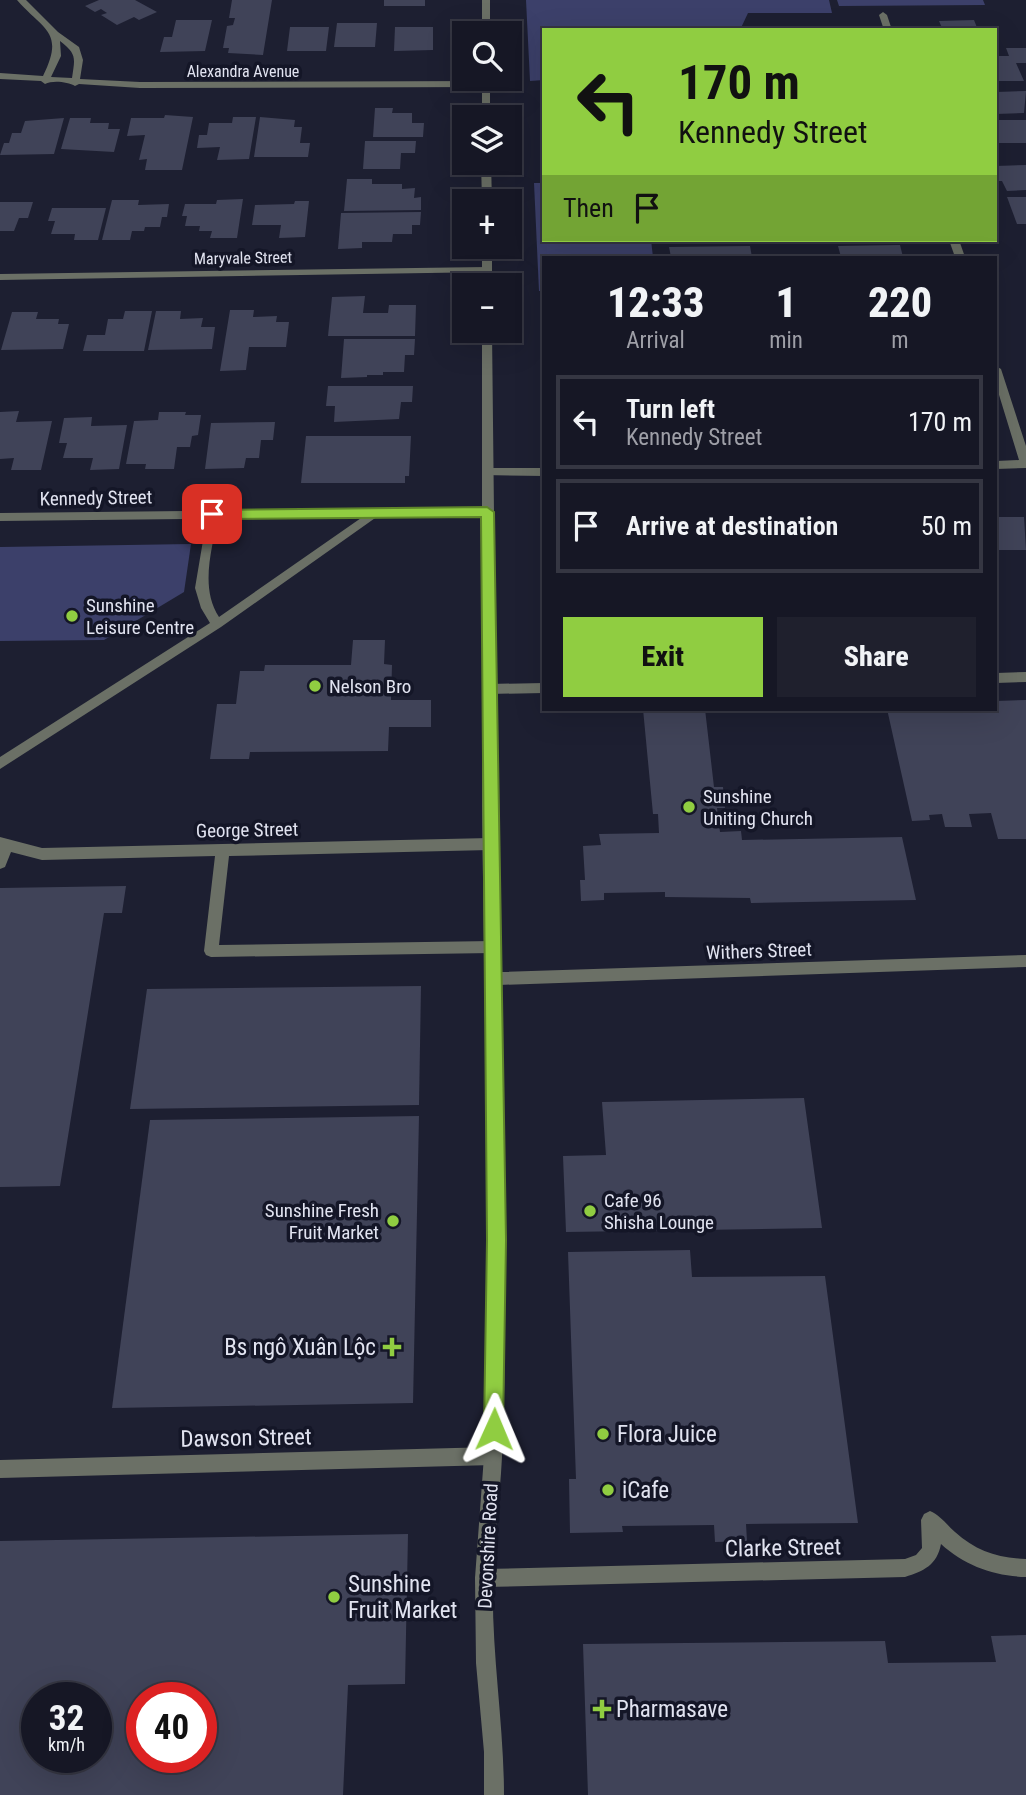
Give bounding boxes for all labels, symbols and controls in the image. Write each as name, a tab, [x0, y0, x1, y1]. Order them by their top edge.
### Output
map controls	[452, 21, 522, 343]
button: search	[452, 21, 522, 91]
text: 170 m	[678, 54, 800, 111]
icon: left	[563, 56, 654, 147]
street label: Alexandra Avenue	[187, 62, 299, 81]
button: layers	[452, 105, 522, 175]
text: Kennedy Street	[678, 113, 868, 151]
button: +	[452, 189, 522, 259]
icon: arrive	[628, 189, 666, 227]
text: Then	[563, 193, 614, 223]
street label: Maryvale Street	[194, 248, 293, 268]
button: −	[452, 273, 522, 343]
text: 12:33	[607, 278, 704, 327]
text: 1	[775, 278, 797, 327]
text: 220	[868, 278, 932, 327]
text: Arrival	[626, 327, 685, 354]
text: min	[769, 327, 803, 354]
text: m	[891, 327, 909, 354]
text: Turn left	[626, 394, 715, 424]
icon: left	[567, 403, 605, 441]
text: 170 m	[908, 407, 972, 437]
text: Kennedy Street	[626, 424, 762, 451]
pin	[182, 484, 242, 544]
street label: Kennedy Street	[40, 486, 152, 510]
icon: arrive	[193, 495, 231, 533]
icon: arrive	[567, 507, 605, 545]
text: Arrive at destination	[626, 511, 838, 541]
text: 50 m	[921, 511, 972, 541]
place label: Sunshine Leisure Centre	[86, 594, 194, 639]
marker: Sunshine Leisure Centre	[64, 608, 80, 624]
button: Exit	[563, 617, 763, 697]
button: Share	[777, 617, 976, 697]
place label: Nelson Bro	[329, 675, 411, 698]
marker: Nelson Bro	[307, 678, 323, 694]
place label: Sunshine Uniting Church	[703, 785, 813, 830]
marker: Sunshine Uniting Church	[681, 799, 697, 815]
street label: George Street	[196, 818, 298, 842]
street label: Withers Street	[706, 938, 812, 964]
place label: Cafe 96 Shisha Lounge	[604, 1189, 714, 1234]
place label: Sunshine Fresh Fruit Market	[265, 1199, 379, 1244]
marker: Cafe 96 Shisha Lounge	[582, 1203, 598, 1219]
marker: Sunshine Fresh Fruit Market	[385, 1213, 401, 1229]
place label: Bs ngô Xuân Lộc	[224, 1334, 376, 1361]
marker: Bs ngô Xuân Lộc	[382, 1337, 402, 1357]
position arrow	[457, 1392, 531, 1466]
place label: Flora Juice	[617, 1421, 717, 1448]
street label: Dawson Street	[180, 1423, 312, 1453]
marker: Flora Juice	[595, 1426, 611, 1442]
place label: iCafe	[622, 1477, 669, 1504]
marker: iCafe	[600, 1482, 616, 1498]
street label: Devonshire Road	[473, 1483, 503, 1609]
street label: Clarke Street	[725, 1533, 841, 1563]
place label: Sunshine Fruit Market	[348, 1571, 457, 1624]
marker: Sunshine Fruit Market	[326, 1589, 342, 1605]
speed limit sign: 40	[126, 1682, 217, 1773]
place label: Pharmasave	[616, 1696, 728, 1723]
text: 32	[49, 1698, 84, 1739]
marker: Pharmasave	[594, 1701, 610, 1717]
text: km/h	[48, 1734, 85, 1755]

